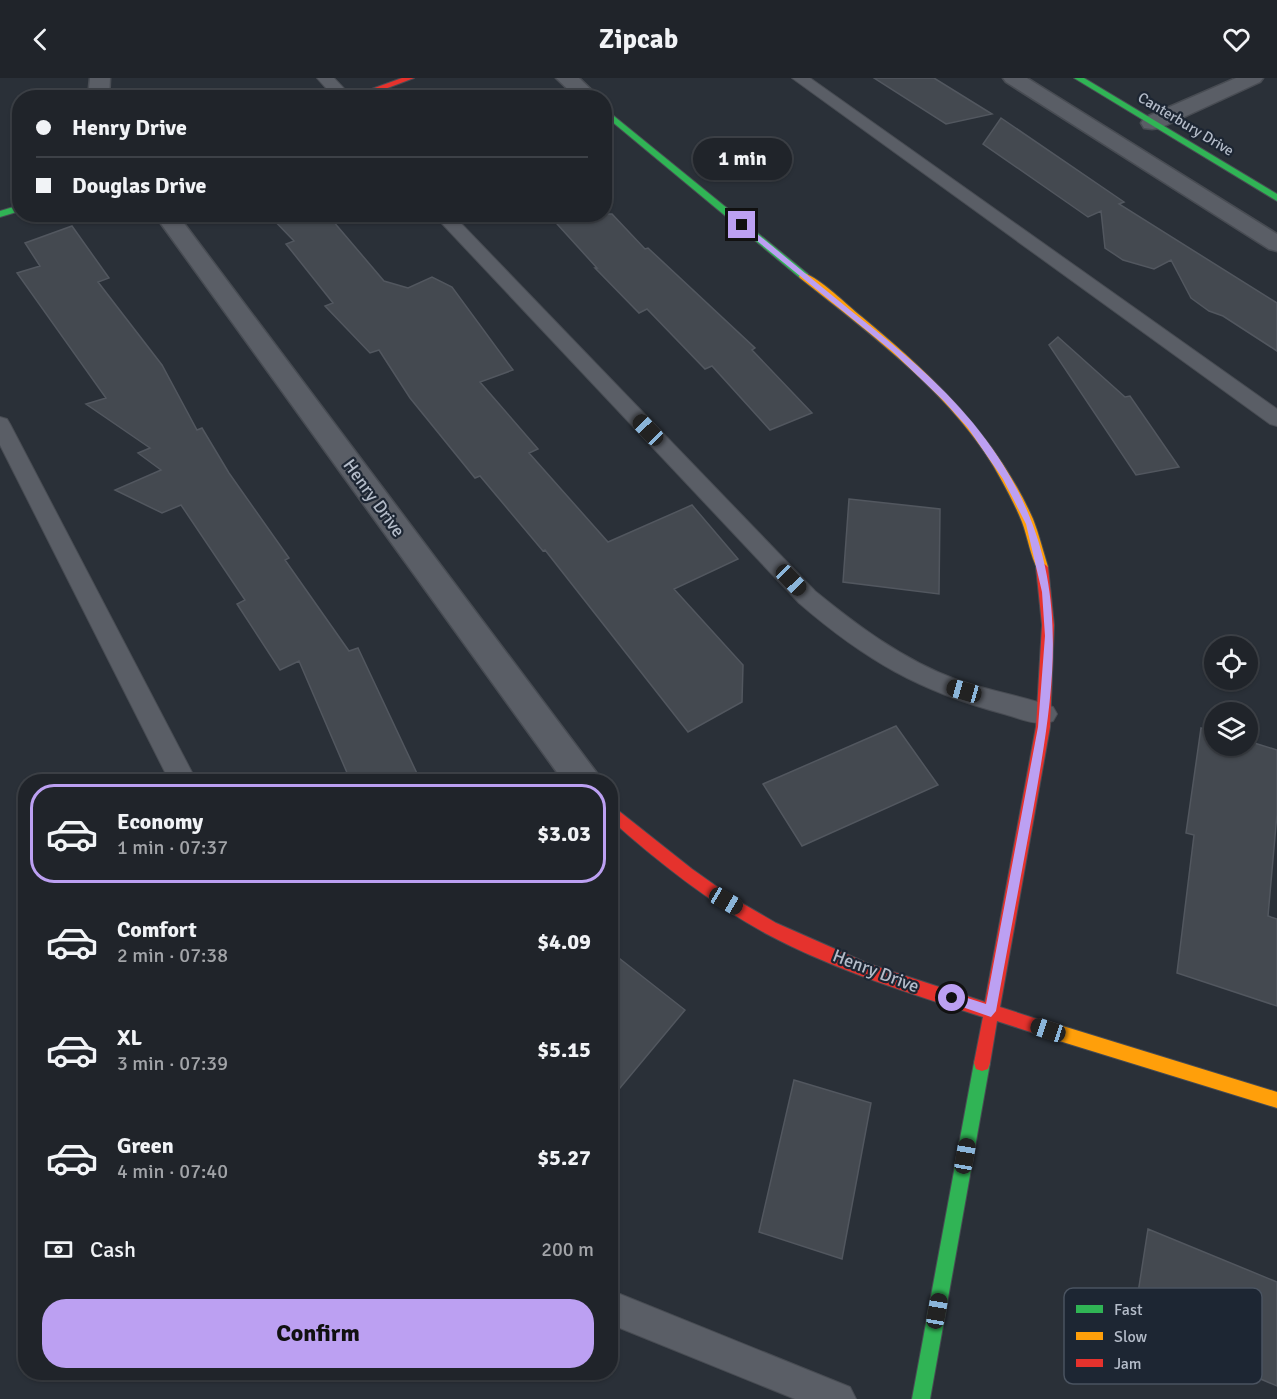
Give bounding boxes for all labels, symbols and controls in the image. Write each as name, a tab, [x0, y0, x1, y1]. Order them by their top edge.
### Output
icon: back	[24, 23, 57, 56]
text: Zipcab	[599, 23, 678, 56]
icon: heart	[1220, 23, 1253, 56]
street label: Canterbury Drive	[1135, 88, 1237, 160]
text: Henry Drive	[72, 114, 187, 141]
callout: 1 min	[692, 138, 792, 180]
text: 1 min	[718, 146, 767, 171]
text: Douglas Drive	[72, 172, 206, 199]
route end	[728, 211, 755, 238]
car	[629, 411, 667, 449]
street label: Henry Drive	[338, 455, 410, 541]
car	[772, 561, 810, 599]
map controls	[1204, 636, 1258, 756]
button: locate	[1204, 636, 1258, 690]
car	[944, 677, 984, 705]
button: layers	[1204, 702, 1258, 756]
icon: car	[45, 807, 99, 861]
text: Economy	[117, 808, 203, 835]
text: $3.03	[537, 820, 591, 847]
text: 1 min · 07:37	[117, 835, 228, 860]
car	[706, 884, 746, 918]
icon: car	[45, 915, 99, 969]
text: Comfort	[117, 916, 197, 943]
text: $4.09	[537, 928, 591, 955]
text: 2 min · 07:38	[117, 943, 228, 968]
street label: Henry Drive	[830, 944, 922, 998]
route start	[938, 984, 965, 1011]
car	[1028, 1016, 1068, 1044]
icon: car	[45, 1023, 99, 1077]
text: XL	[117, 1024, 142, 1051]
text: $5.15	[537, 1036, 591, 1063]
text: 3 min · 07:39	[117, 1051, 228, 1076]
icon: car	[45, 1131, 99, 1185]
text: Green	[117, 1132, 174, 1159]
car	[953, 1137, 977, 1175]
text: $5.27	[537, 1144, 591, 1171]
text: 4 min · 07:40	[117, 1159, 228, 1184]
icon: cash	[42, 1233, 75, 1266]
text: Cash	[90, 1236, 136, 1263]
text: 200 m	[541, 1237, 594, 1262]
legend	[1064, 1288, 1262, 1384]
car	[925, 1292, 949, 1330]
button: Confirm	[42, 1299, 594, 1368]
text: Fast	[1114, 1300, 1143, 1320]
text: Slow	[1114, 1327, 1148, 1347]
text: Jam	[1114, 1354, 1142, 1374]

